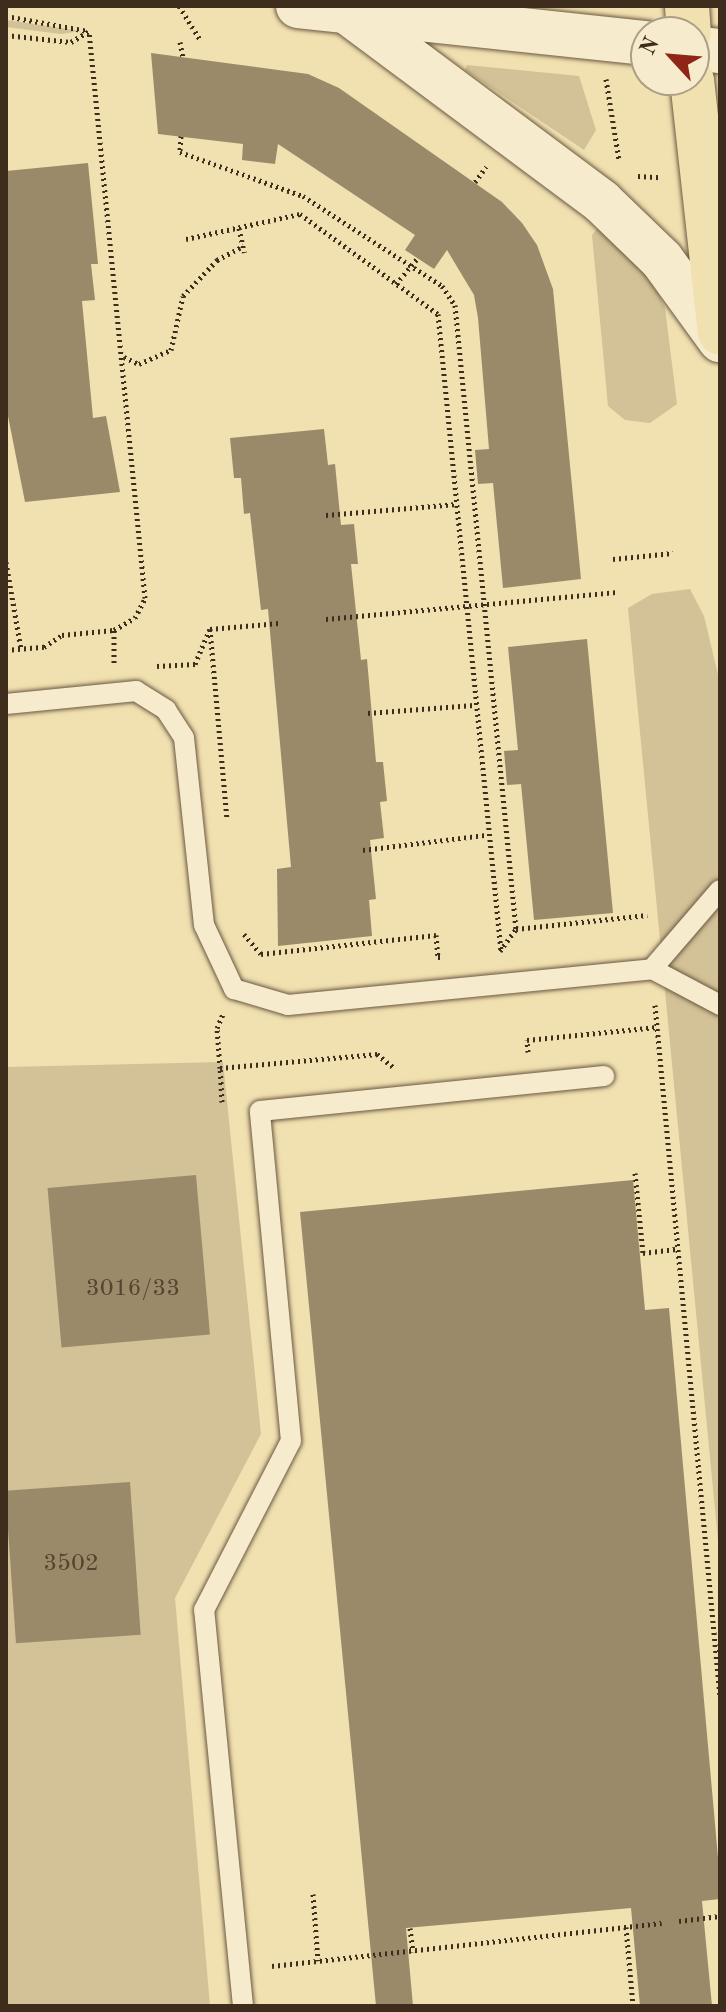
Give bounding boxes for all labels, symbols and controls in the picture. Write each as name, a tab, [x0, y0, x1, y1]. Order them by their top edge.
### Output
north arrow	[630, 16, 710, 96]
text: N	[637, 34, 664, 59]
house number: 3016/33	[86, 1276, 180, 1304]
house number: 3502	[43, 1551, 99, 1579]

